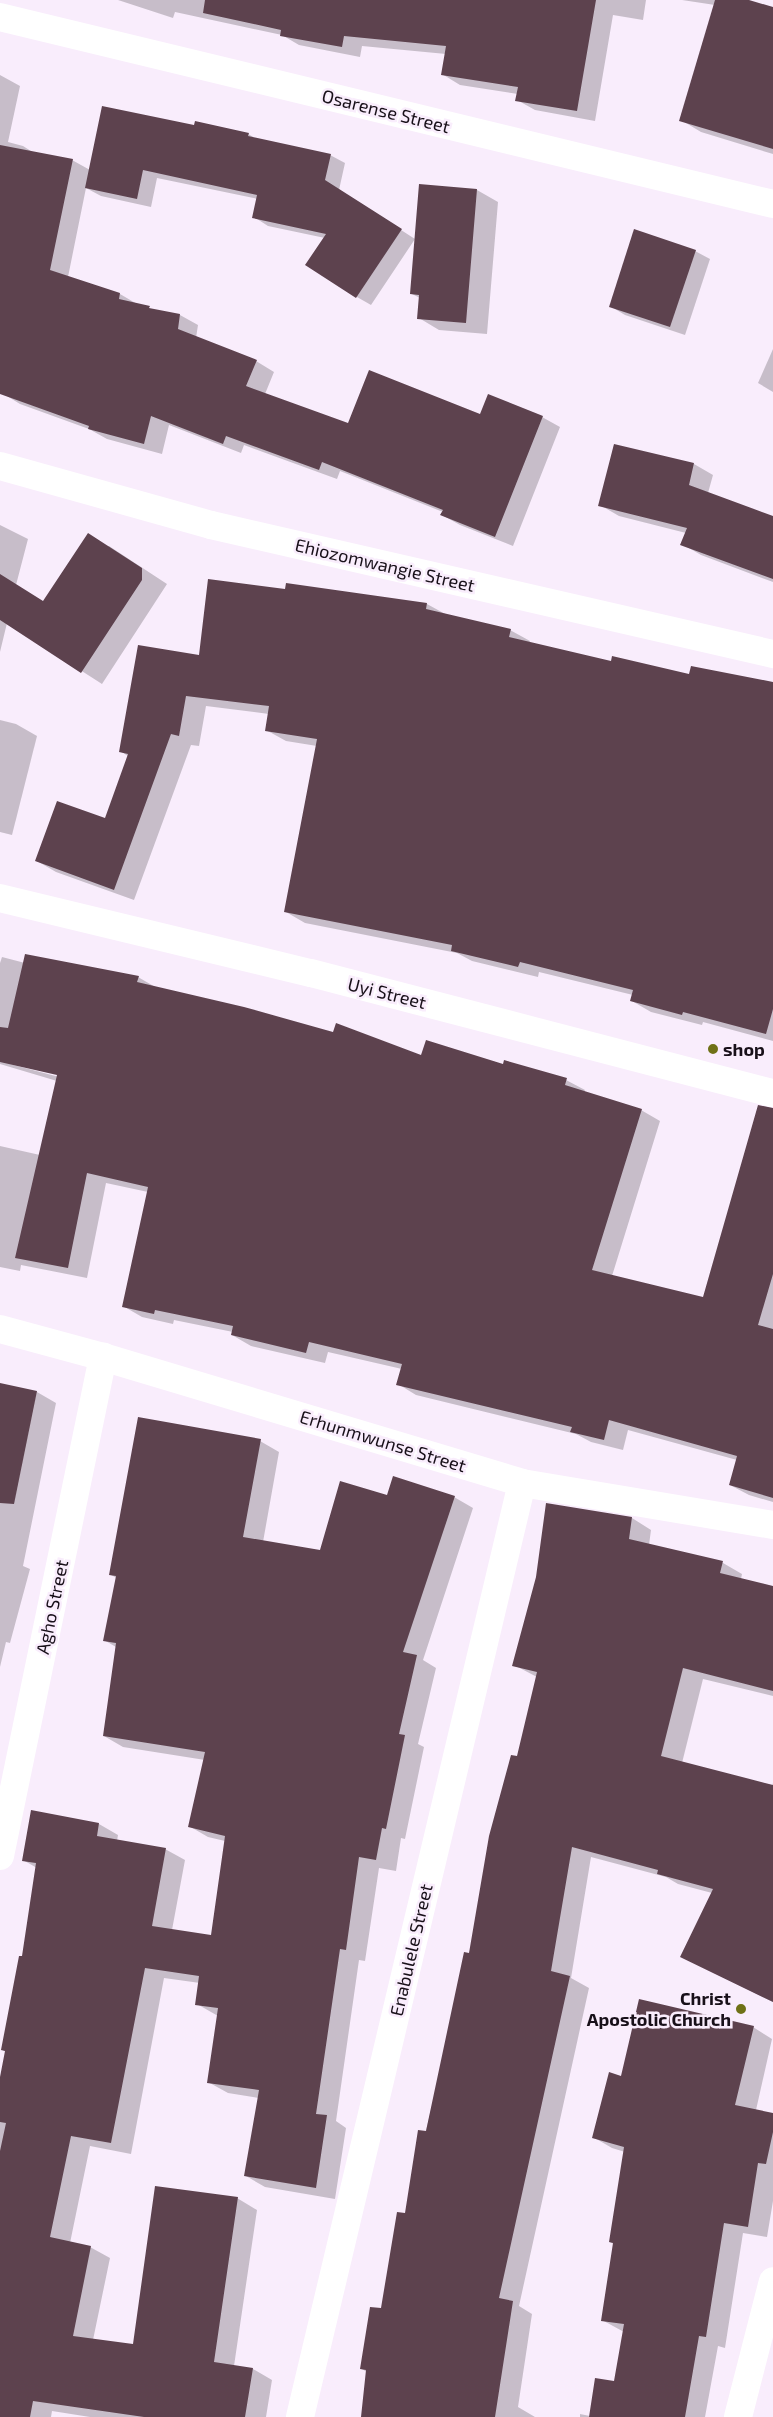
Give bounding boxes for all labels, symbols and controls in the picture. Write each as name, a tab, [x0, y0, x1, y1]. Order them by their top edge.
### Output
street label: Osarense Street	[320, 85, 452, 137]
street label: Ehiozomwangie Street	[293, 534, 477, 596]
street label: Uyi Street	[346, 973, 428, 1013]
place label: shop	[723, 1038, 765, 1060]
marker: shop	[707, 1043, 719, 1055]
street label: Erhunmwunse Street	[297, 1405, 469, 1477]
street label: Agho Street	[31, 1558, 73, 1656]
street label: Enabulele Street	[385, 1882, 437, 2018]
place label: Christ Apostolic Church	[587, 1988, 731, 2030]
marker: Christ Apostolic Church	[735, 2003, 747, 2015]

